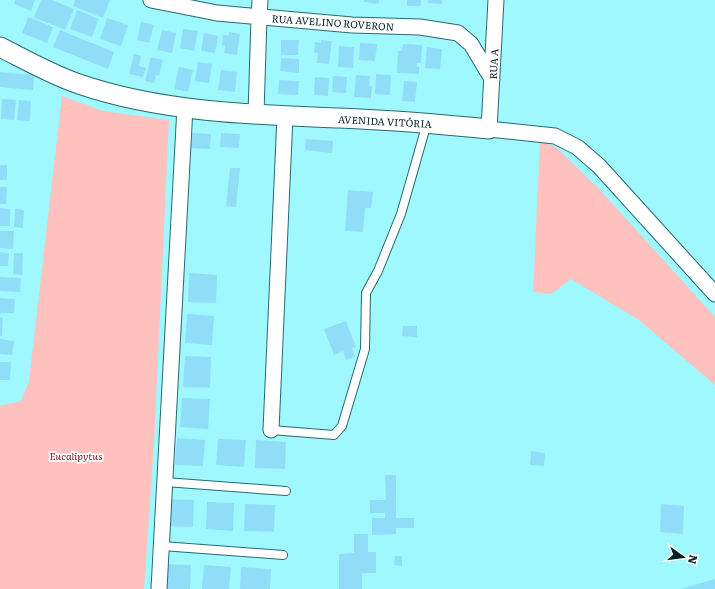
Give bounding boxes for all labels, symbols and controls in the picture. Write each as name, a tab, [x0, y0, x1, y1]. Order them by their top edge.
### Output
street label: RUA AVELINO ROVERON	[271, 10, 395, 34]
street label: RUA A	[485, 48, 501, 80]
street label: AVENIDA VITÓRIA	[338, 111, 433, 131]
park label: Eucalipytus	[49, 448, 103, 463]
north arrow	[663, 537, 703, 577]
text: N	[685, 553, 703, 566]

